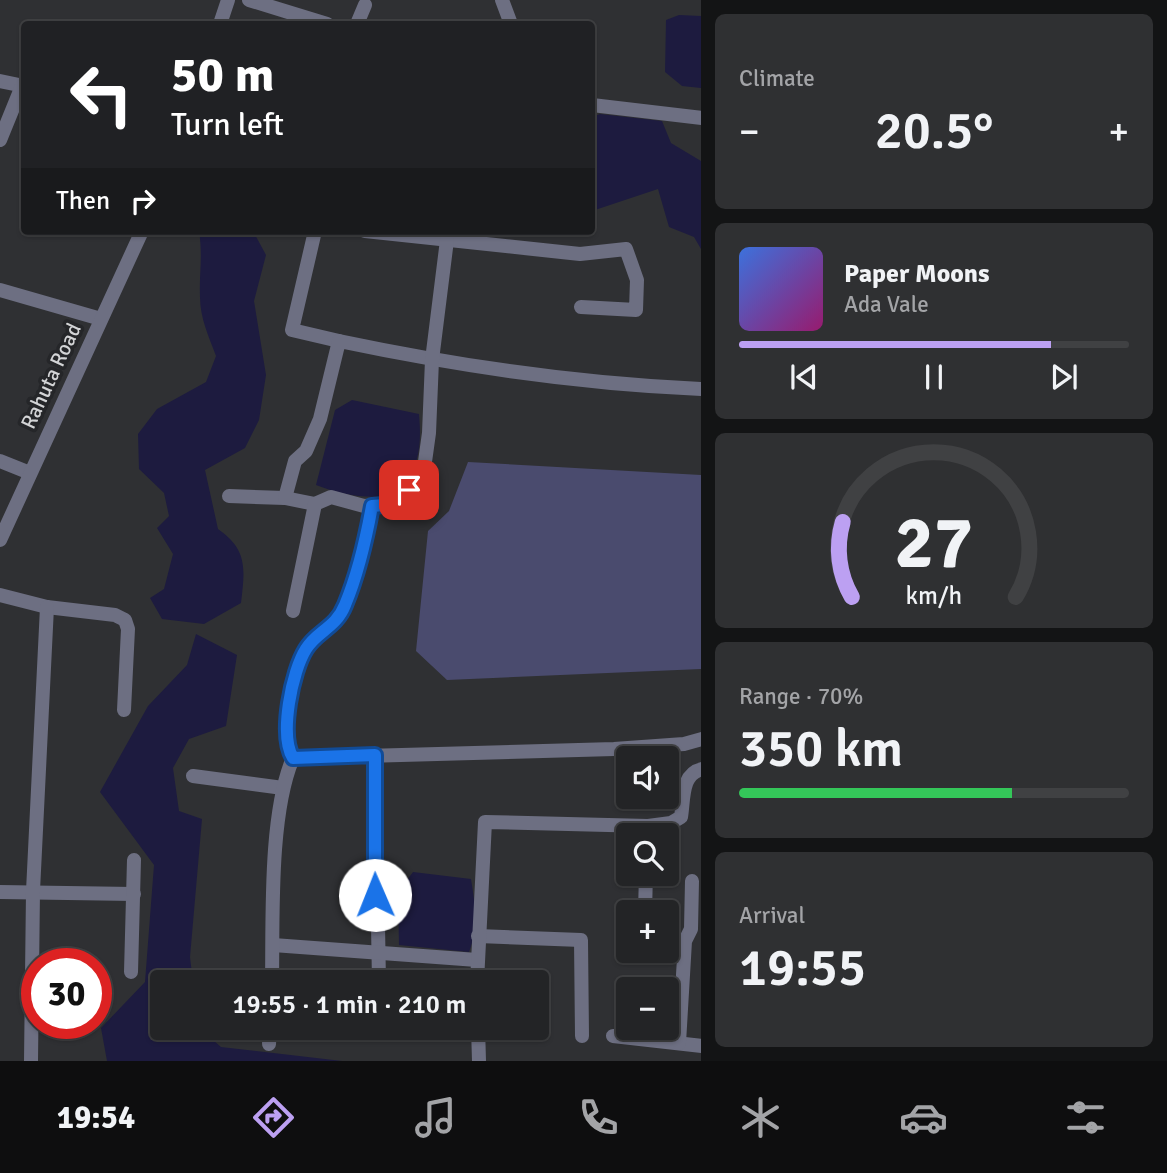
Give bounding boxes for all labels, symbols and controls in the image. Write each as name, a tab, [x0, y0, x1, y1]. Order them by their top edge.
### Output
text: 50 m	[171, 45, 274, 105]
icon: left	[56, 49, 147, 140]
text: Climate	[739, 64, 815, 93]
text: 20.5°	[875, 99, 993, 163]
text: Turn left	[171, 105, 284, 144]
text: −	[739, 108, 760, 155]
text: +	[1108, 108, 1129, 155]
icon: right	[124, 182, 162, 220]
text: Then	[56, 185, 110, 217]
text: Paper Moons	[844, 258, 990, 290]
text: Ada Vale	[844, 290, 929, 319]
street label: Rahuta Road	[15, 319, 87, 433]
icon: previous	[785, 358, 823, 396]
icon: pause	[915, 358, 953, 396]
icon: next	[1045, 358, 1083, 396]
pin	[379, 460, 439, 520]
icon: arrive	[390, 471, 428, 509]
text: 27	[895, 499, 973, 588]
text: km/h	[906, 579, 962, 610]
text: Range · 70%	[739, 682, 863, 711]
text: 350 km	[739, 717, 903, 781]
map controls	[616, 746, 679, 1040]
button: sound	[616, 746, 679, 809]
button: search	[616, 823, 679, 886]
position arrow	[338, 858, 412, 932]
button: +	[616, 900, 679, 963]
text: Arrival	[739, 901, 805, 930]
text: 19:55	[739, 936, 866, 1000]
speed limit sign: 30	[21, 948, 112, 1039]
button: −	[616, 977, 679, 1040]
text: 19:55 · 1 min · 210 m	[233, 989, 466, 1021]
icon: directions	[249, 1093, 298, 1142]
icon: music	[411, 1093, 460, 1142]
icon: phone	[574, 1093, 623, 1142]
icon: climate	[736, 1093, 785, 1142]
icon: car	[899, 1093, 948, 1142]
icon: filters	[1061, 1093, 1110, 1142]
text: 19:54	[57, 1098, 135, 1137]

